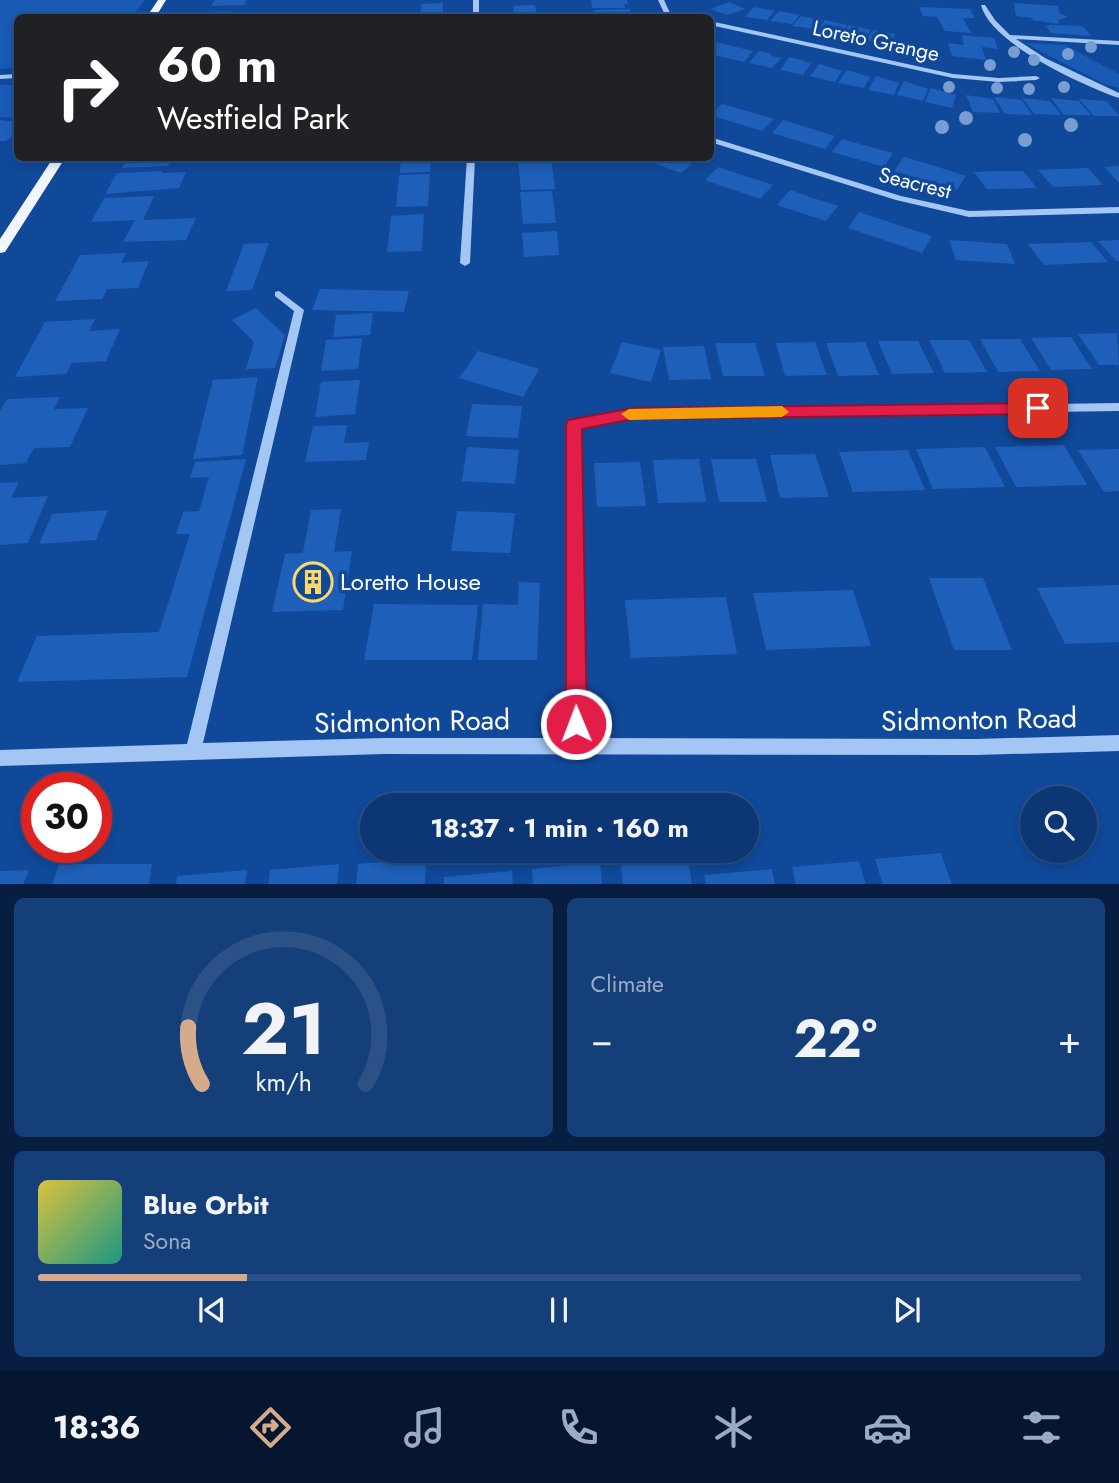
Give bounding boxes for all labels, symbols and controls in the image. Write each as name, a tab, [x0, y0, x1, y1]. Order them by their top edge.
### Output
street label: Loreto Grange	[810, 13, 942, 69]
text: 60 m	[157, 30, 277, 100]
icon: right	[42, 42, 133, 133]
text: Westfield Park	[157, 95, 349, 141]
street label: Seacrest	[876, 160, 954, 206]
pin	[1008, 378, 1068, 438]
icon: arrive	[1019, 389, 1057, 427]
building icon: Loretto House	[292, 561, 334, 603]
place label: Loretto House	[340, 564, 481, 599]
position arrow	[539, 687, 613, 761]
street label: Sidmonton Road	[881, 697, 1077, 742]
street label: Sidmonton Road	[314, 699, 510, 744]
speed limit sign: 30	[21, 772, 112, 863]
map controls	[1020, 786, 1097, 863]
button: search	[1020, 786, 1097, 863]
text: 18:37 · 1 min · 160 m	[430, 809, 689, 847]
text: Climate	[591, 967, 664, 1001]
text: 21	[241, 976, 326, 1081]
text: 22°	[793, 1001, 877, 1077]
text: −	[591, 1012, 613, 1067]
text: +	[1058, 1012, 1081, 1067]
text: km/h	[255, 1063, 312, 1099]
text: Blue Orbit	[143, 1186, 268, 1224]
text: Sona	[143, 1224, 191, 1258]
icon: previous	[193, 1291, 231, 1329]
icon: pause	[540, 1291, 578, 1329]
icon: next	[888, 1291, 926, 1329]
icon: directions	[246, 1403, 295, 1452]
icon: music	[400, 1403, 449, 1452]
icon: phone	[554, 1403, 603, 1452]
icon: climate	[709, 1403, 758, 1452]
icon: car	[863, 1403, 912, 1452]
icon: filters	[1017, 1403, 1066, 1452]
text: 18:36	[53, 1404, 141, 1450]

